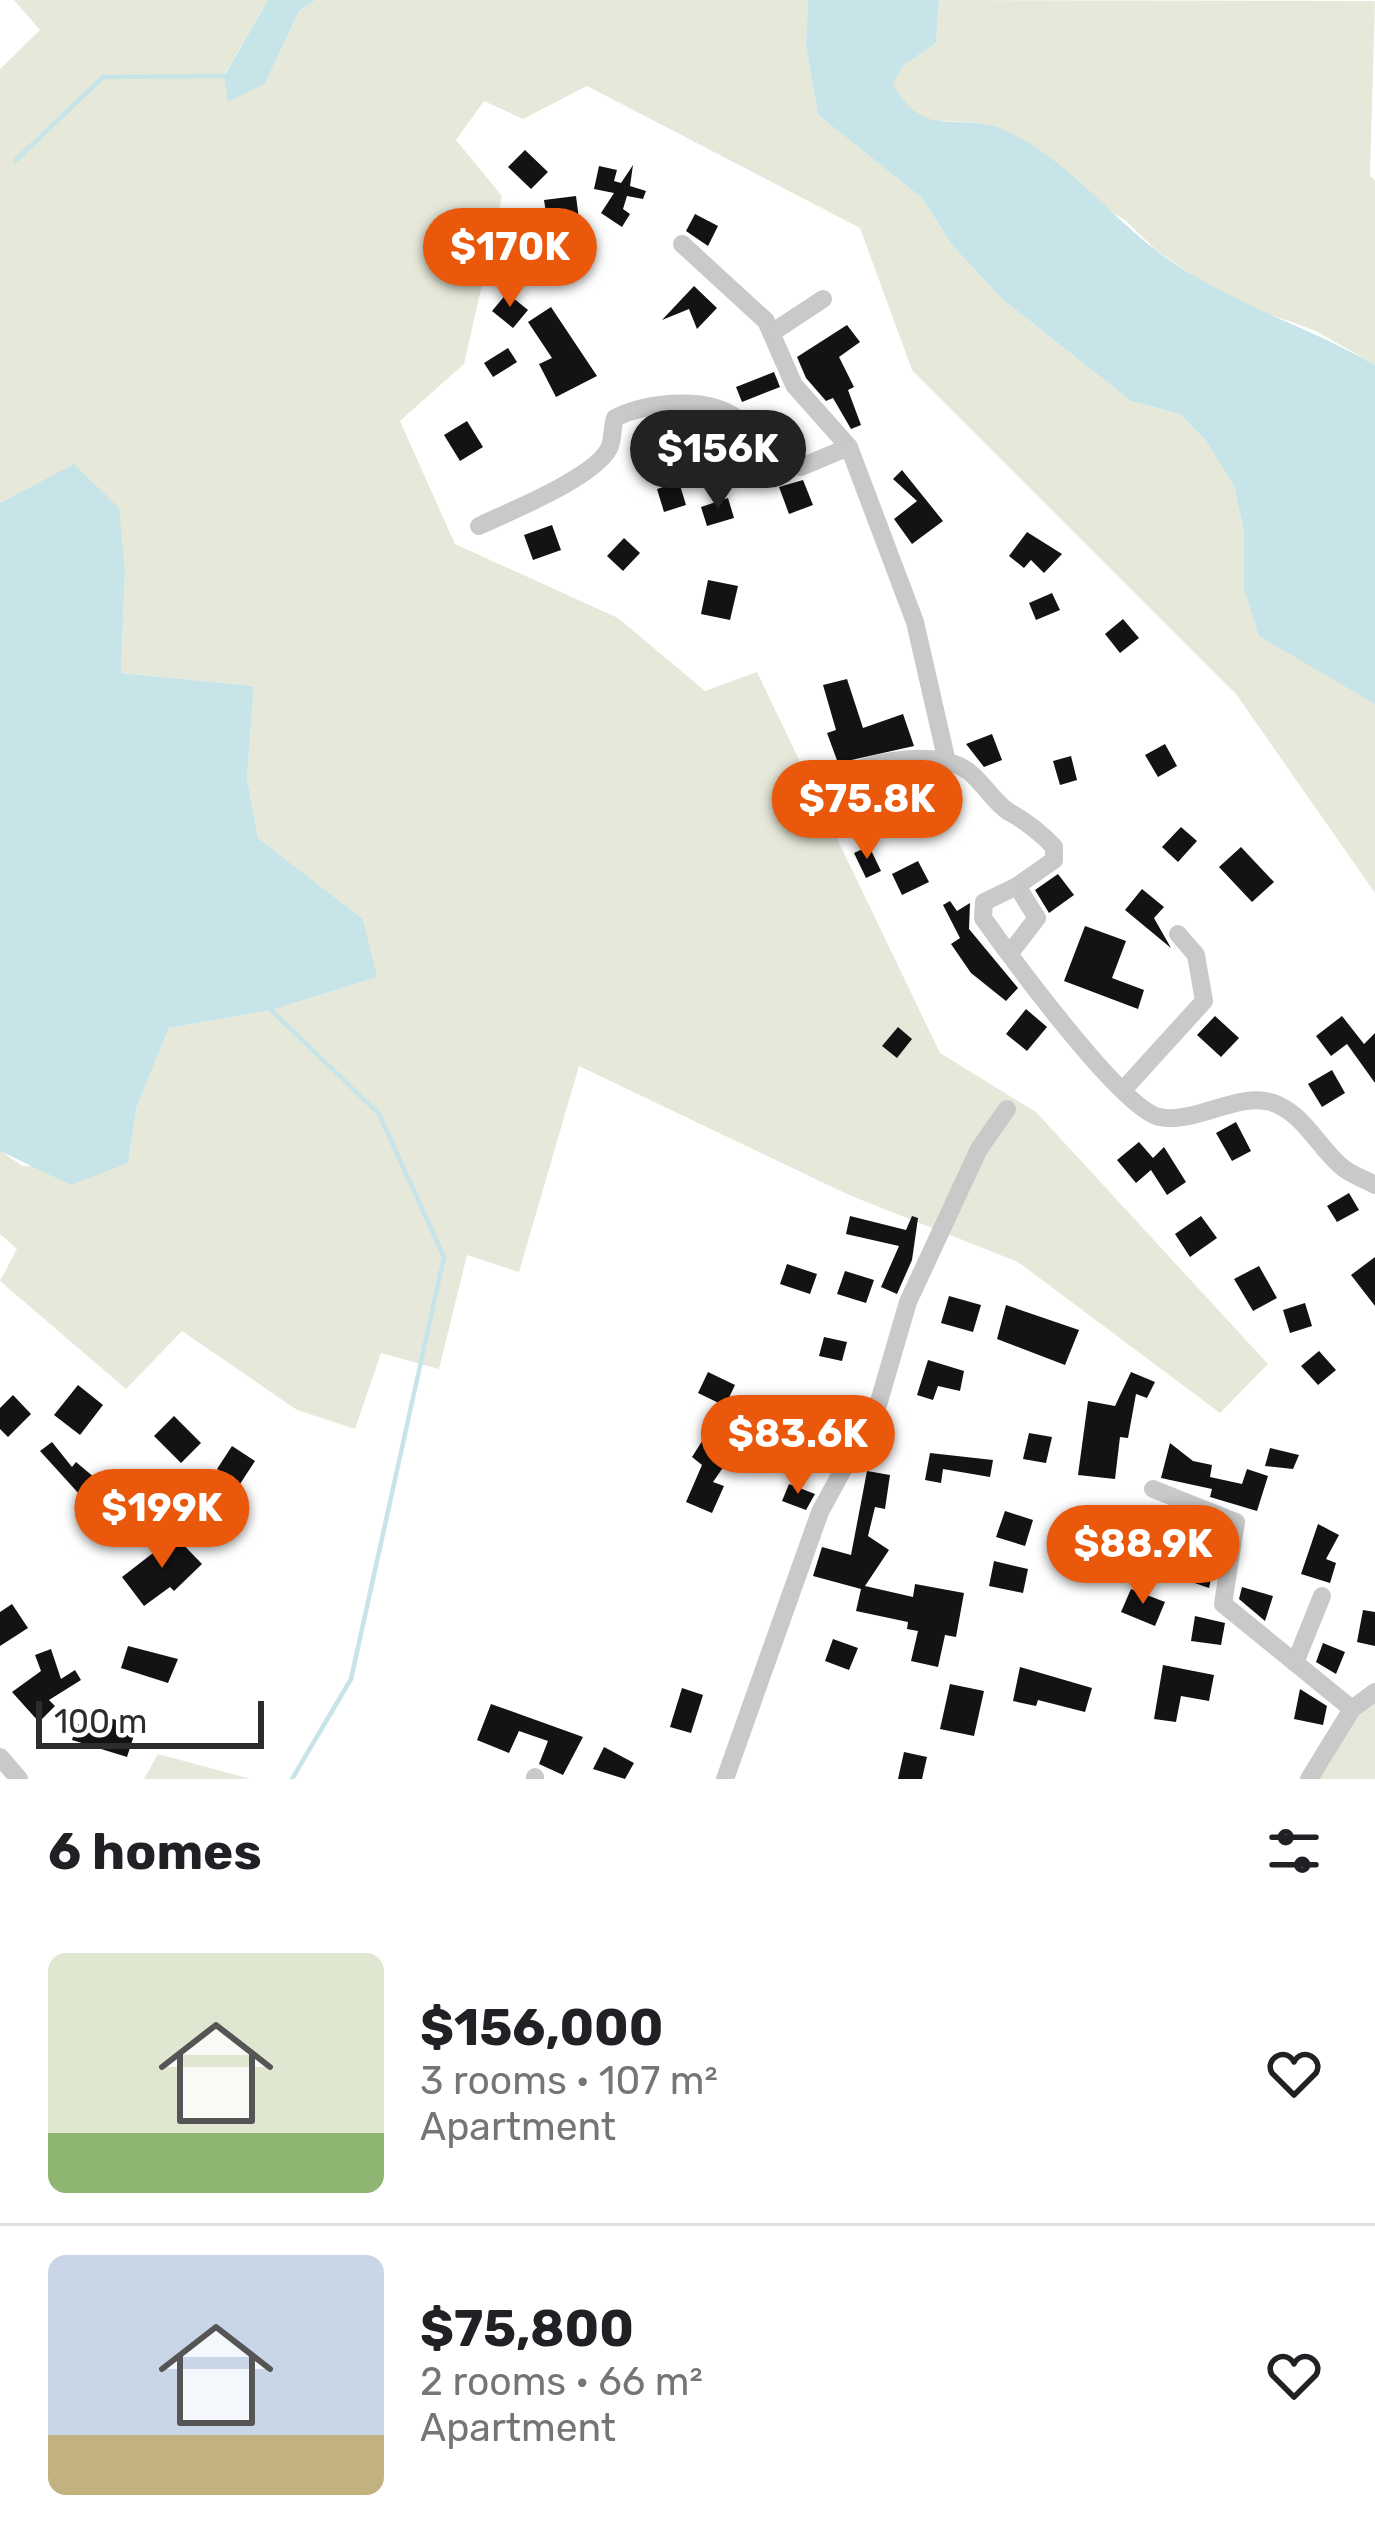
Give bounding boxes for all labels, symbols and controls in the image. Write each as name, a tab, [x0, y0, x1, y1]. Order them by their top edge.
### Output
pin: $170K	[426, 208, 594, 310]
text: $170K	[450, 224, 570, 270]
pin: $156K	[634, 410, 802, 512]
text: $156K	[657, 426, 779, 472]
pin: $75.8K	[769, 760, 965, 862]
text: $75.8K	[799, 776, 935, 822]
pin: $83.6K	[700, 1395, 896, 1497]
text: $83.6K	[728, 1411, 868, 1457]
pin: $199K	[78, 1469, 246, 1571]
text: $199K	[101, 1485, 223, 1531]
pin: $88.9K	[1045, 1505, 1241, 1607]
text: $88.9K	[1073, 1521, 1213, 1567]
scale bar	[36, 1695, 264, 1748]
text: 100 m	[54, 1702, 147, 1741]
icon: filters	[1261, 1818, 1327, 1884]
text: 6 homes	[48, 1821, 262, 1882]
text: $156,000	[420, 1997, 663, 2058]
icon: home	[144, 2001, 288, 2145]
icon: heart	[1261, 2040, 1327, 2106]
text: 3 rooms · 107 m²	[420, 2058, 718, 2104]
text: Apartment	[420, 2104, 616, 2150]
text: $75,800	[420, 2298, 634, 2359]
icon: home	[144, 2303, 288, 2447]
icon: heart	[1261, 2342, 1327, 2408]
text: 2 rooms · 66 m²	[420, 2359, 703, 2405]
text: Apartment	[420, 2405, 616, 2451]

